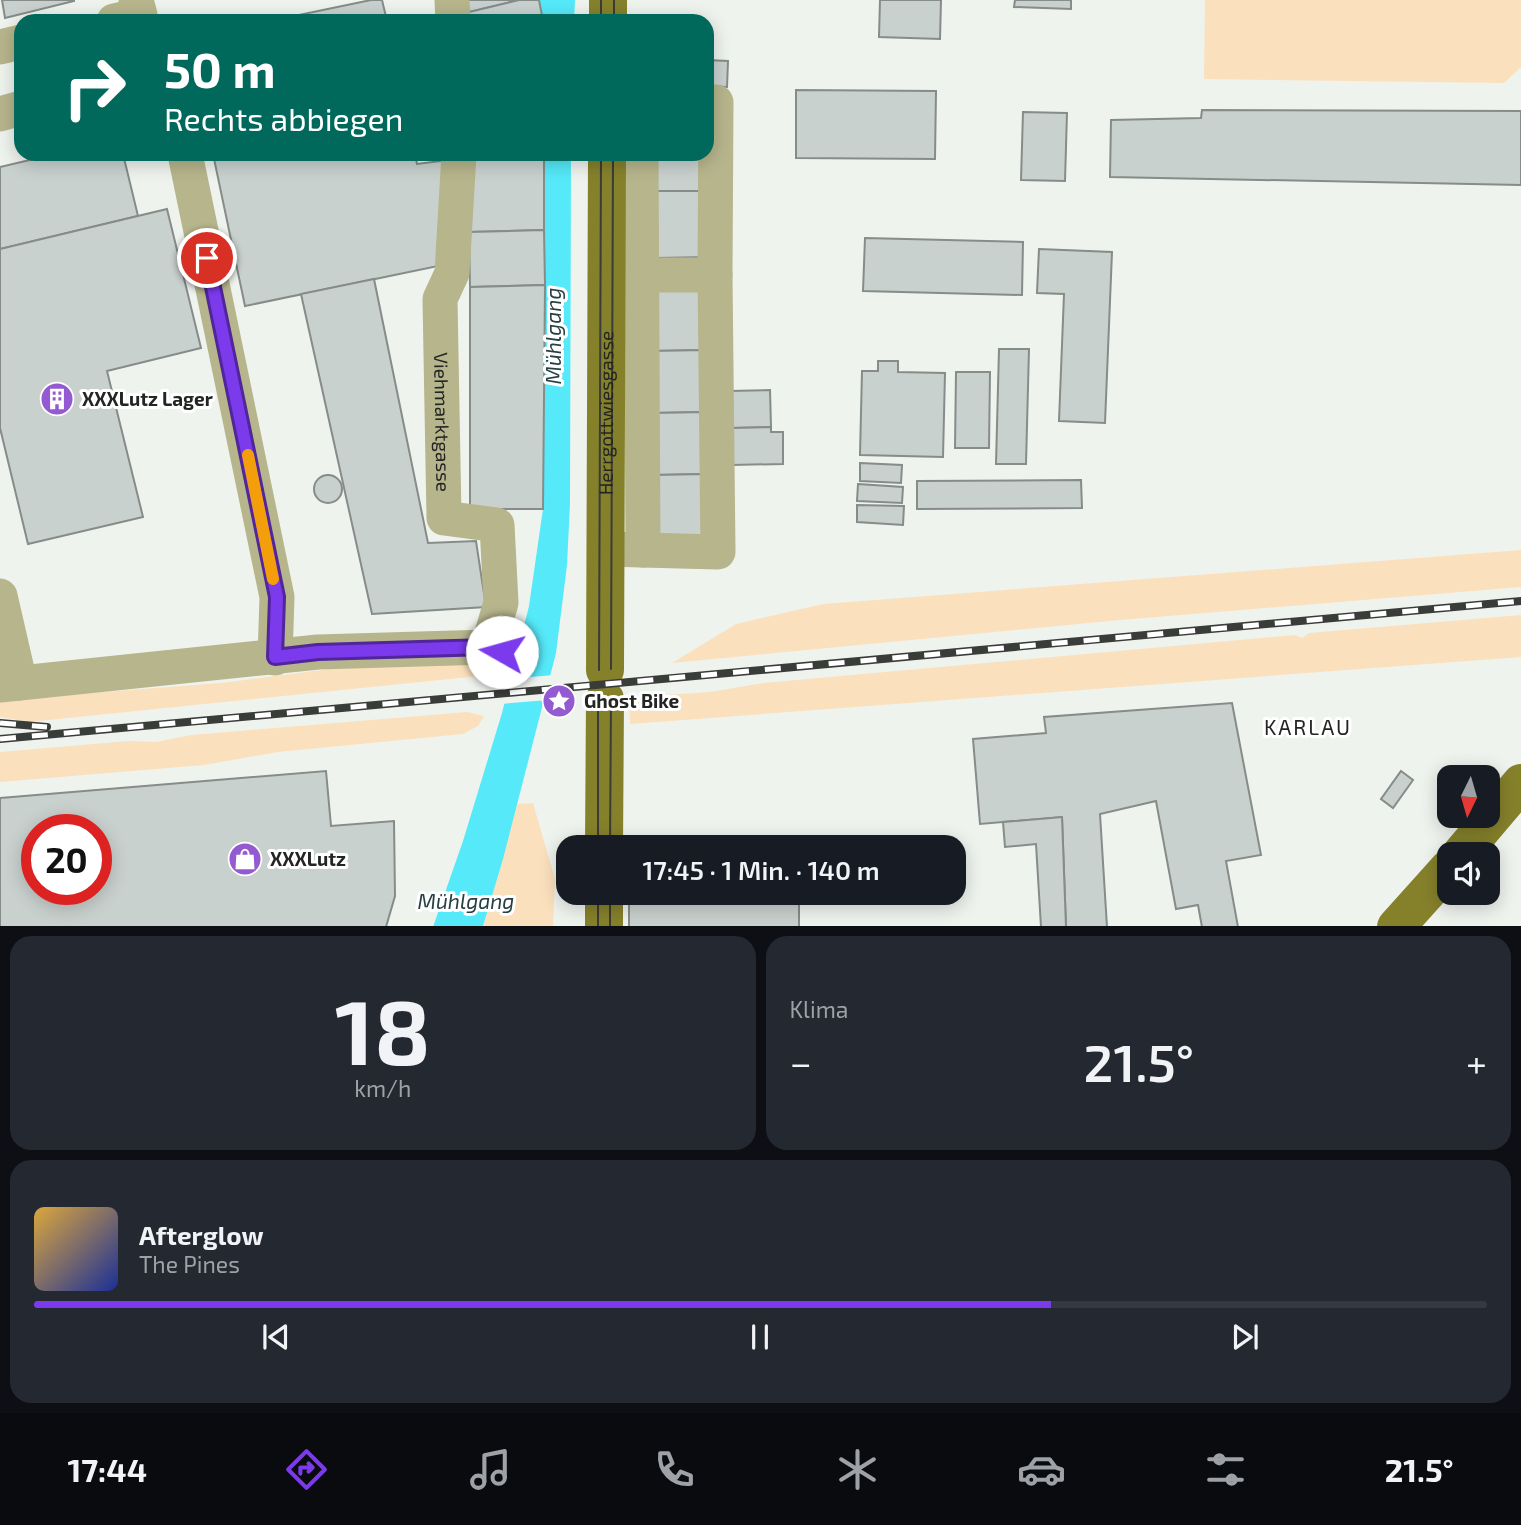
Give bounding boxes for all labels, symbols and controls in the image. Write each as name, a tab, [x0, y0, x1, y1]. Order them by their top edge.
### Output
text: 50 m	[164, 39, 276, 98]
icon: right	[49, 42, 140, 133]
text: Rechts abbiegen	[164, 99, 403, 137]
pin	[177, 228, 237, 288]
icon: arrive	[188, 239, 226, 277]
water label: Mühlgang	[540, 288, 565, 384]
street label: Herrgottwiesgasse	[594, 331, 617, 495]
street label: Viehmarktgasse	[430, 352, 456, 492]
building icon: XXXLutz Lager	[38, 380, 76, 418]
place label: XXXLutz Lager	[82, 387, 213, 410]
position arrow	[465, 615, 539, 689]
place icon: Ghost Bike	[540, 682, 578, 720]
place label: Ghost Bike	[584, 689, 680, 712]
district label: KARLAU	[1264, 714, 1352, 739]
north arrow	[1437, 765, 1500, 828]
map controls	[1437, 765, 1500, 905]
speed limit sign: 20	[21, 814, 112, 905]
shop icon: XXXLutz	[226, 840, 264, 878]
button: sound	[1437, 842, 1500, 905]
place label: XXXLutz	[270, 847, 346, 870]
text: 17:45 · 1 Min. · 140 m	[642, 854, 880, 885]
water label: Mühlgang	[418, 888, 514, 913]
text: 18	[335, 974, 431, 1083]
text: Klima	[790, 995, 848, 1023]
text: 21.5°	[1084, 1030, 1194, 1092]
text: −	[790, 1039, 812, 1085]
text: +	[1466, 1039, 1487, 1085]
text: km/h	[354, 1074, 411, 1102]
text: Afterglow	[139, 1219, 264, 1250]
text: The Pines	[139, 1250, 240, 1278]
icon: previous	[257, 1318, 295, 1356]
icon: pause	[741, 1318, 779, 1356]
icon: next	[1226, 1318, 1264, 1356]
icon: directions	[282, 1445, 331, 1494]
icon: music	[466, 1445, 515, 1494]
icon: phone	[650, 1445, 699, 1494]
icon: climate	[833, 1445, 882, 1494]
icon: car	[1017, 1445, 1066, 1494]
icon: filters	[1201, 1445, 1250, 1494]
text: 17:44	[67, 1450, 147, 1488]
text: 21.5°	[1385, 1450, 1454, 1488]

